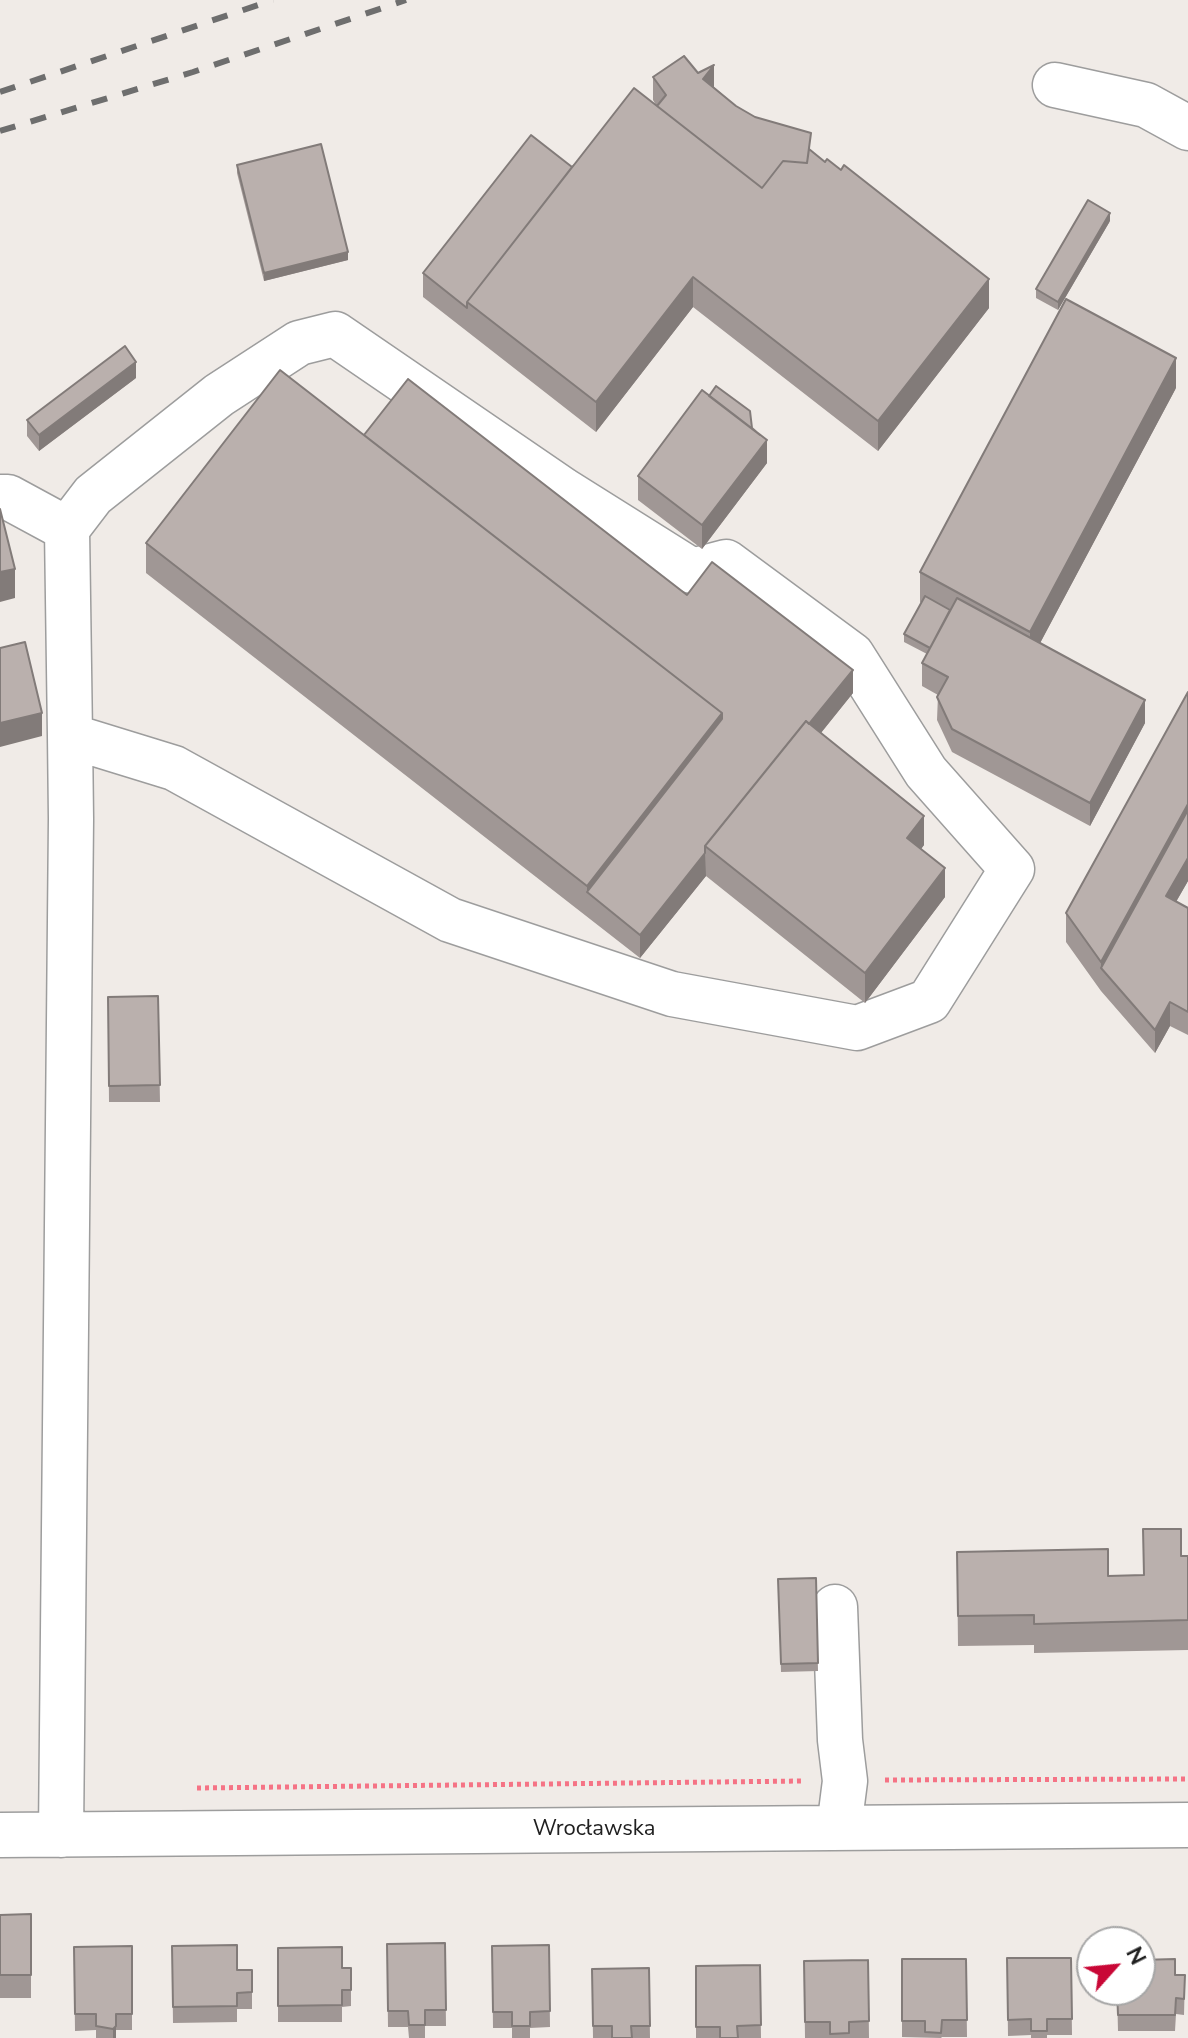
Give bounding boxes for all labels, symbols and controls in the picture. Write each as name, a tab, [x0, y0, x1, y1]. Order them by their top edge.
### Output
street label: Wrocławska	[533, 1817, 655, 1843]
north arrow	[1076, 1926, 1156, 2006]
text: N	[1118, 1942, 1153, 1970]

